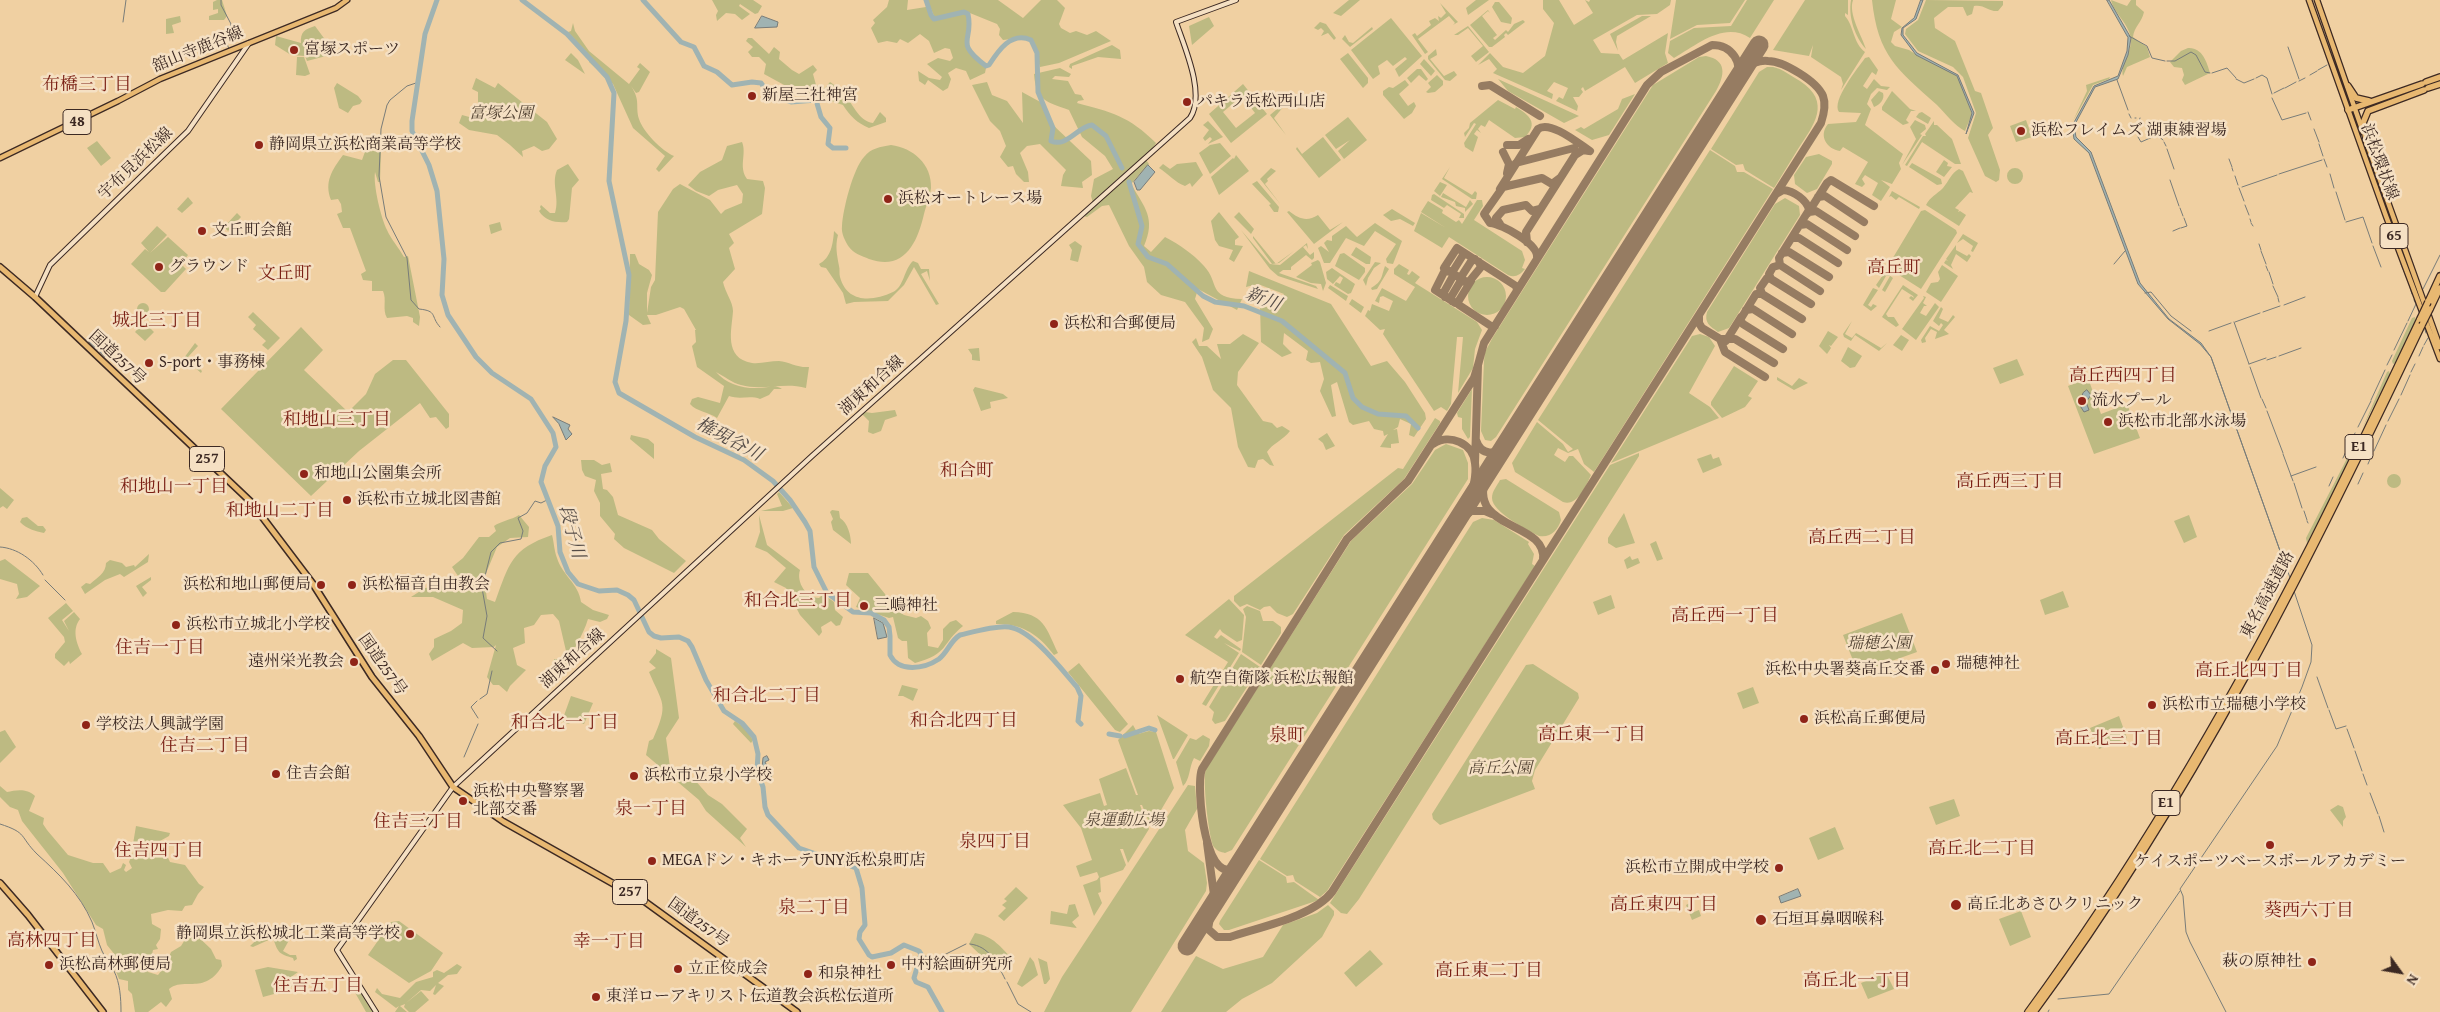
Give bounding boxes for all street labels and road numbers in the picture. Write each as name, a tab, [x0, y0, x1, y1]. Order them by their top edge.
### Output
street label: 舘山寺鹿谷線	[150, 23, 246, 77]
road number: 48	[63, 110, 91, 134]
street label: 浜松環状線	[2356, 121, 2402, 203]
street label: 宇布見浜松線	[95, 124, 177, 204]
road number: 65	[2380, 224, 2408, 248]
street label: 国道257号	[84, 327, 150, 389]
street label: 湖東和合線	[836, 352, 908, 420]
road number: E1	[2345, 434, 2373, 460]
road number: 257	[190, 446, 224, 472]
street label: 東名高速道路	[2237, 548, 2299, 642]
street label: 湖東和合線	[537, 625, 609, 693]
street label: 国道257号	[354, 630, 410, 700]
road number: E1	[2152, 790, 2180, 816]
road number: 257	[612, 880, 648, 904]
street label: 国道257号	[664, 894, 732, 952]

